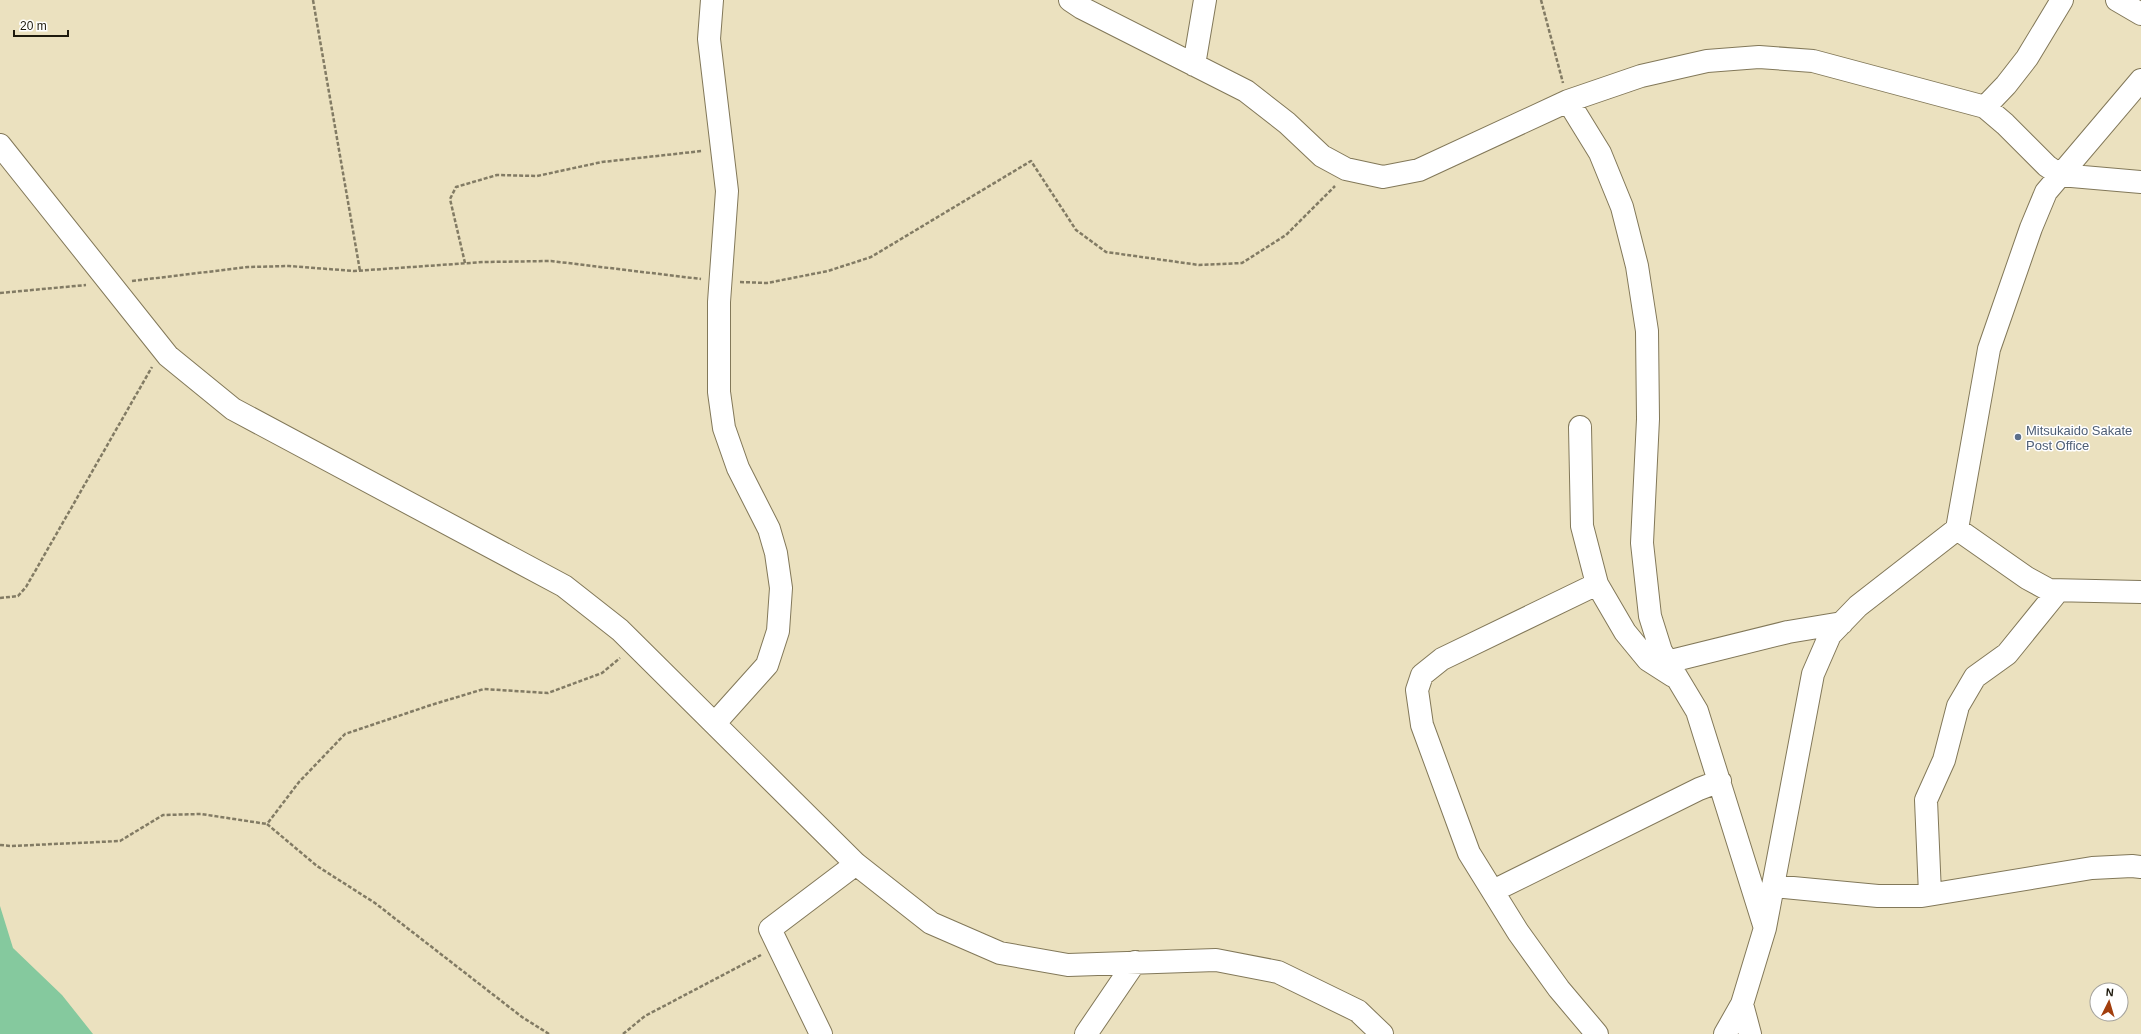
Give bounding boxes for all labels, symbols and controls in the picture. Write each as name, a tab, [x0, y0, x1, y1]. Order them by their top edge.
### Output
scale bar	[14, 12, 68, 38]
text: 20 m	[20, 19, 47, 33]
place label: Mitsukaido Sakate Post Office	[2026, 423, 2132, 453]
marker: Mitsukaido Sakate Post Office	[2013, 432, 2023, 442]
north arrow	[2089, 982, 2129, 1022]
text: N	[2105, 986, 2114, 998]

